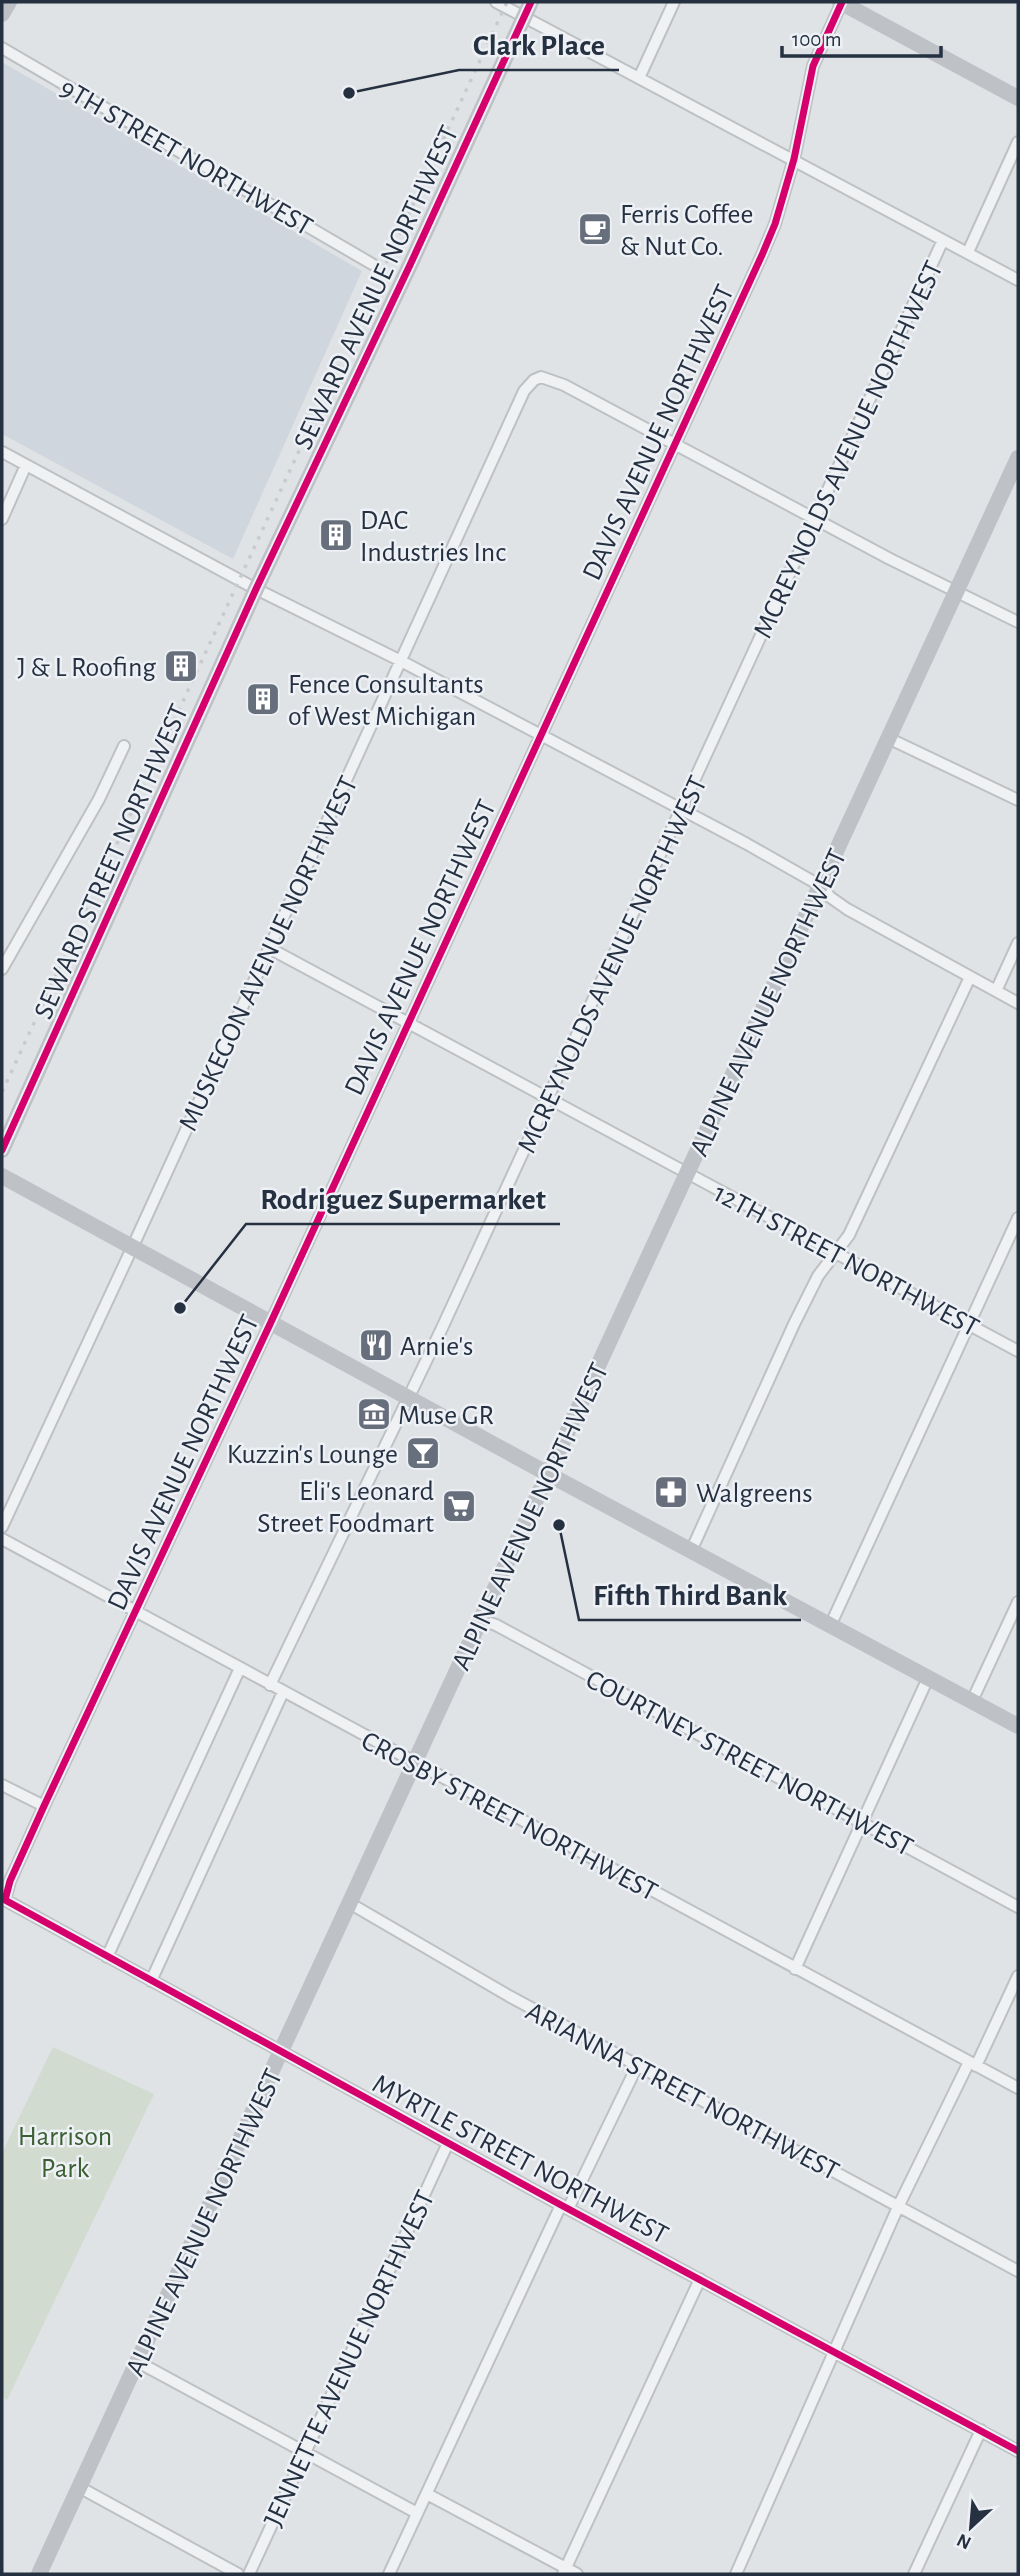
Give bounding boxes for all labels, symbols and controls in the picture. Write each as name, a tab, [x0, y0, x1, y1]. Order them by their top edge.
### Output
scale bar	[782, 14, 941, 58]
callout: Clark Place	[459, 19, 619, 70]
text: 100 m	[792, 29, 842, 50]
text: Clark Place	[473, 31, 605, 61]
street label: 9TH STREET NORTHWEST	[55, 74, 317, 242]
street label: SEWARD AVENUE NORTHWEST	[289, 122, 464, 454]
place label: Ferris Coffee & Nut Co.	[620, 201, 753, 261]
cafe icon: Ferris Coffee & Nut Co.	[576, 210, 614, 248]
street label: MCREYNOLDS AVENUE NORTHWEST	[749, 257, 949, 643]
street label: DAVIS AVENUE NORTHWEST	[578, 281, 740, 585]
place label: DAC Industries Inc	[360, 507, 506, 567]
building icon: DAC Industries Inc	[317, 516, 355, 554]
building icon: J & L Roofing	[162, 647, 200, 685]
place label: J & L Roofing	[17, 654, 156, 682]
place label: Fence Consultants of West Michigan	[288, 671, 484, 731]
building icon: Fence Consultants of West Michigan	[244, 680, 282, 718]
street label: SEWARD STREET NORTHWEST	[30, 700, 194, 1023]
street label: MUSKEGON AVENUE NORTHWEST	[174, 772, 363, 1135]
street label: MCREYNOLDS AVENUE NORTHWEST	[513, 772, 713, 1158]
street label: DAVIS AVENUE NORTHWEST	[340, 796, 502, 1100]
street label: ALPINE AVENUE NORTHWEST	[685, 845, 852, 1161]
callout: Rodriguez Supermarket	[246, 1173, 560, 1224]
street label: 12TH STREET NORTHWEST	[709, 1179, 983, 1343]
text: Rodriguez Supermarket	[260, 1185, 546, 1215]
street label: DAVIS AVENUE NORTHWEST	[103, 1311, 265, 1615]
restaurant icon: Arnie's	[357, 1326, 395, 1364]
place label: Arnie's	[400, 1333, 473, 1361]
street label: ALPINE AVENUE NORTHWEST	[447, 1359, 614, 1675]
museum icon: Muse GR	[355, 1395, 393, 1433]
place label: Muse GR	[398, 1402, 494, 1430]
bar icon: Kuzzin's Lounge	[404, 1434, 442, 1472]
place label: Kuzzin's Lounge	[227, 1441, 398, 1469]
pharmacy icon: Walgreens	[652, 1473, 690, 1511]
place label: Eli's Leonard Street Foodmart	[257, 1478, 434, 1538]
place label: Walgreens	[696, 1480, 813, 1508]
supermarket icon: Eli's Leonard Street Foodmart	[440, 1487, 478, 1525]
callout: Fifth Third Bank	[579, 1569, 801, 1620]
text: Fifth Third Bank	[593, 1581, 787, 1611]
street label: COURTNEY STREET NORTHWEST	[581, 1666, 917, 1862]
street label: CROSBY STREET NORTHWEST	[356, 1727, 662, 1907]
street label: ARIANNA STREET NORTHWEST	[521, 1997, 843, 2186]
street label: ALPINE AVENUE NORTHWEST	[121, 2065, 288, 2381]
street label: MYRTLE STREET NORTHWEST	[368, 2070, 673, 2250]
park label: Harrison Park	[18, 2123, 112, 2183]
street label: JENNETTE AVENUE NORTHWEST	[259, 2186, 440, 2531]
north arrow	[936, 2492, 1006, 2562]
text: N	[954, 2529, 974, 2552]

